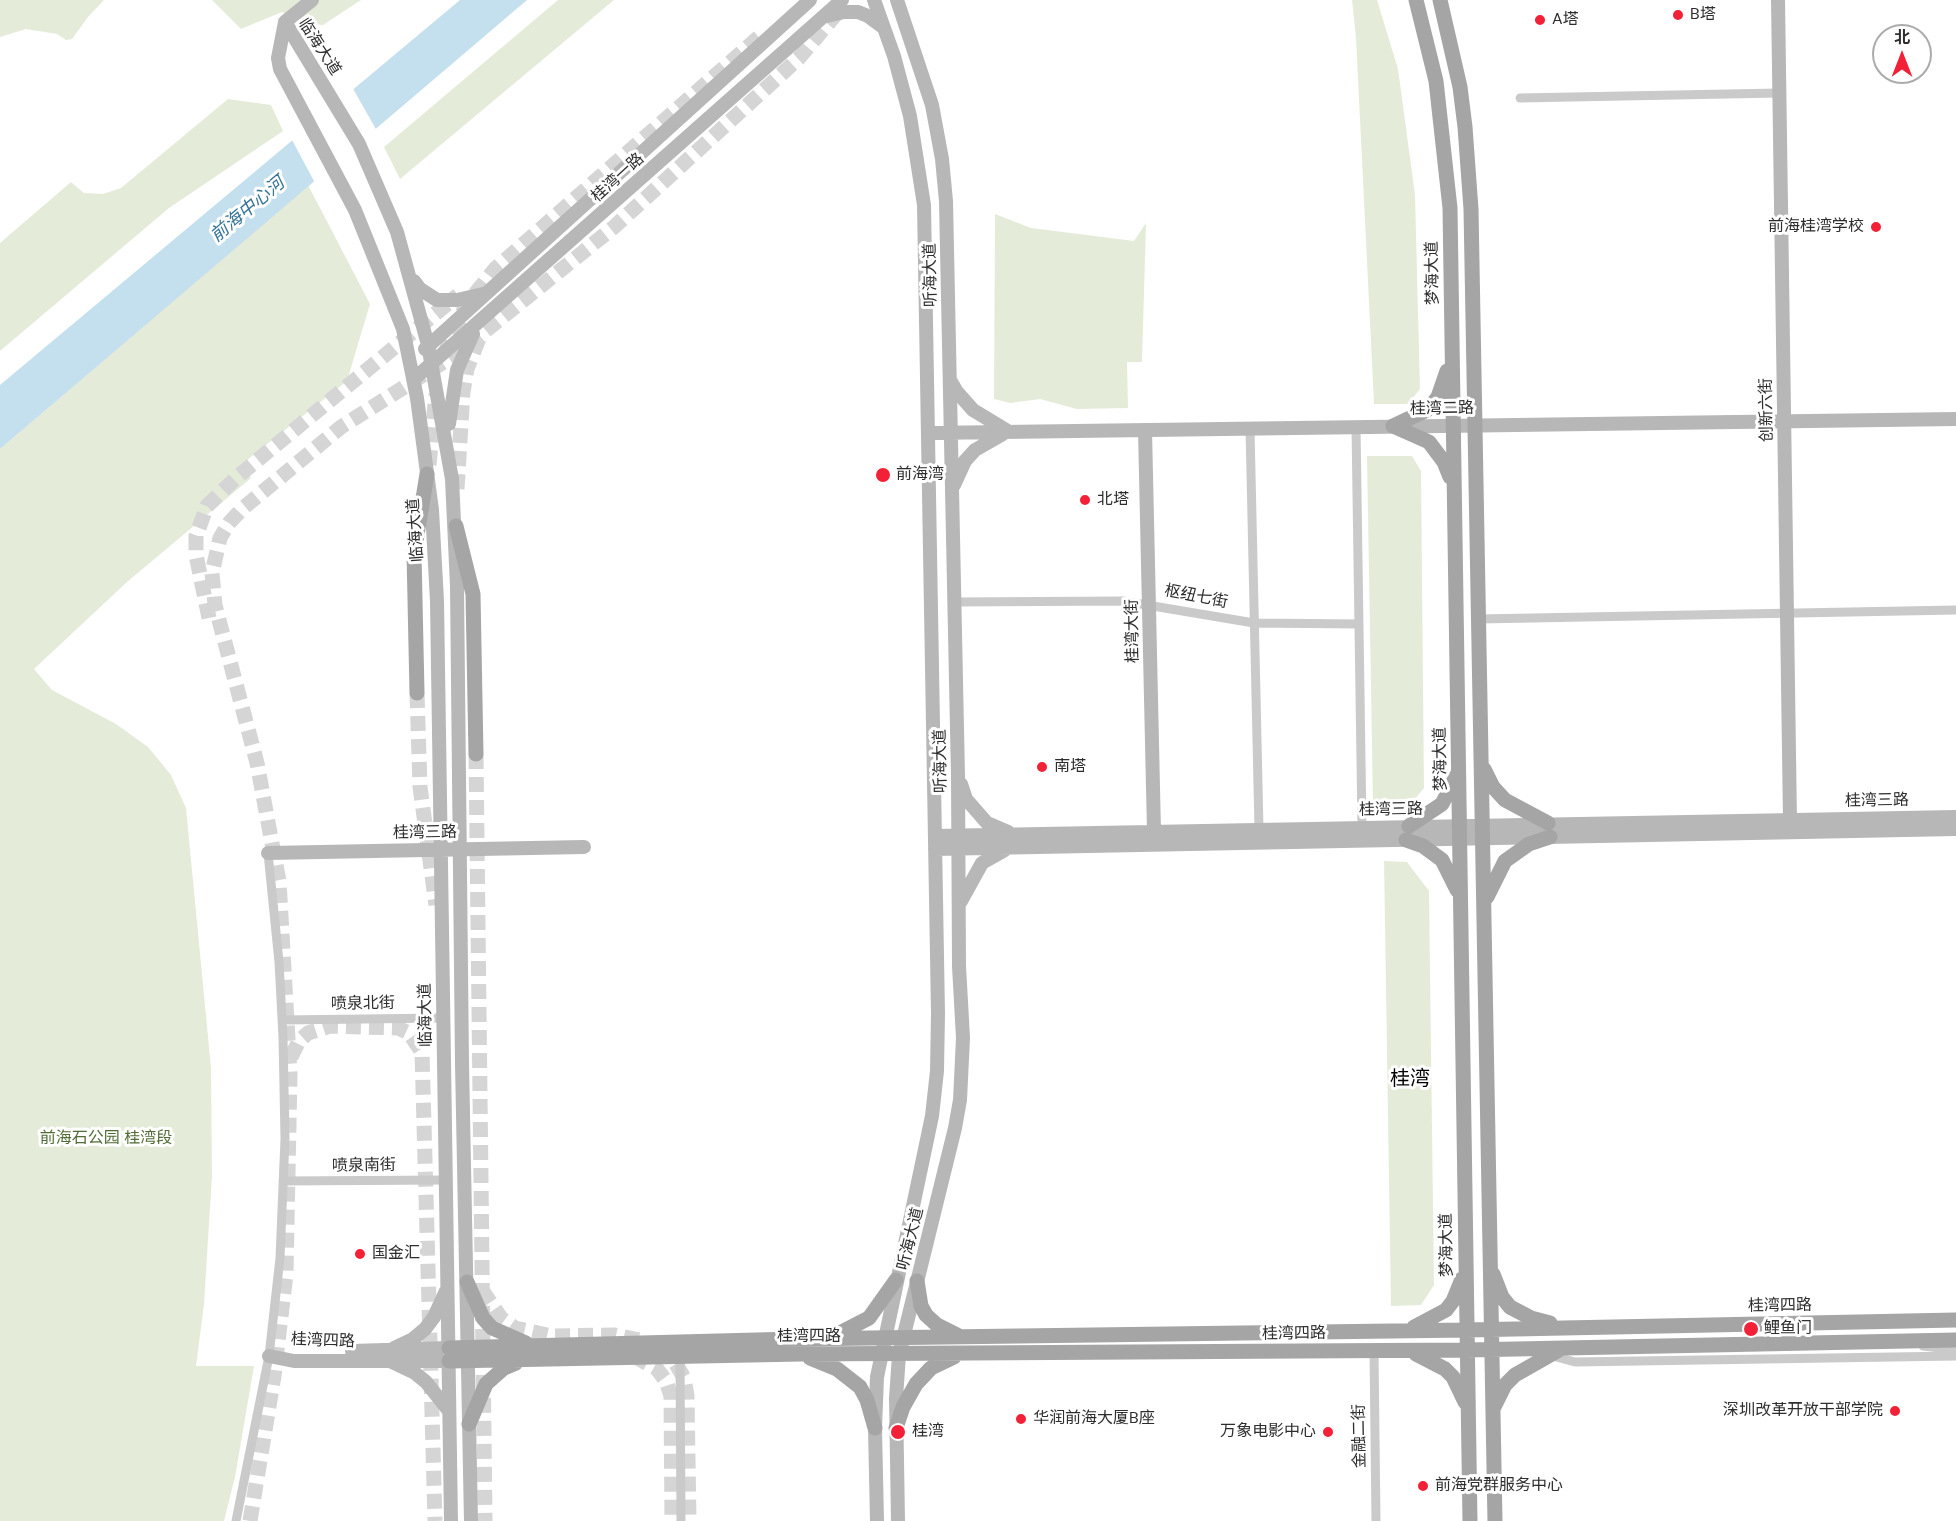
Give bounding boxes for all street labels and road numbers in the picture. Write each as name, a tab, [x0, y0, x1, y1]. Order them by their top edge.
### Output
street label: 临海大道	[294, 15, 344, 79]
street label: 桂湾一路	[588, 149, 648, 207]
street label: 梦海大道	[1423, 241, 1443, 305]
street label: 听海大道	[921, 243, 941, 307]
street label: 创新六街	[1757, 378, 1777, 442]
street label: 桂湾二路	[1410, 399, 1474, 419]
street label: 临海大道	[404, 497, 428, 563]
street label: 枢纽七街	[1163, 581, 1229, 613]
street label: 桂湾大街	[1123, 599, 1143, 663]
street label: 梦海大道	[1431, 727, 1451, 791]
street label: 听海大道	[931, 729, 951, 793]
street label: 桂湾三路	[1845, 791, 1909, 811]
street label: 桂湾三路	[1359, 800, 1423, 820]
street label: 桂湾三路	[393, 823, 457, 843]
street label: 临海大道	[416, 983, 436, 1047]
street label: 喷泉北街	[331, 994, 395, 1014]
street label: 喷泉南街	[332, 1156, 396, 1176]
street label: 听海大道	[894, 1206, 928, 1272]
street label: 梦海大道	[1437, 1213, 1457, 1277]
street label: 桂湾四路	[1748, 1296, 1812, 1316]
street label: 桂湾四路	[1262, 1324, 1326, 1344]
street label: 桂湾四路	[777, 1327, 841, 1347]
street label: 桂湾四路	[291, 1330, 355, 1352]
street label: 金融二街	[1350, 1404, 1370, 1468]

